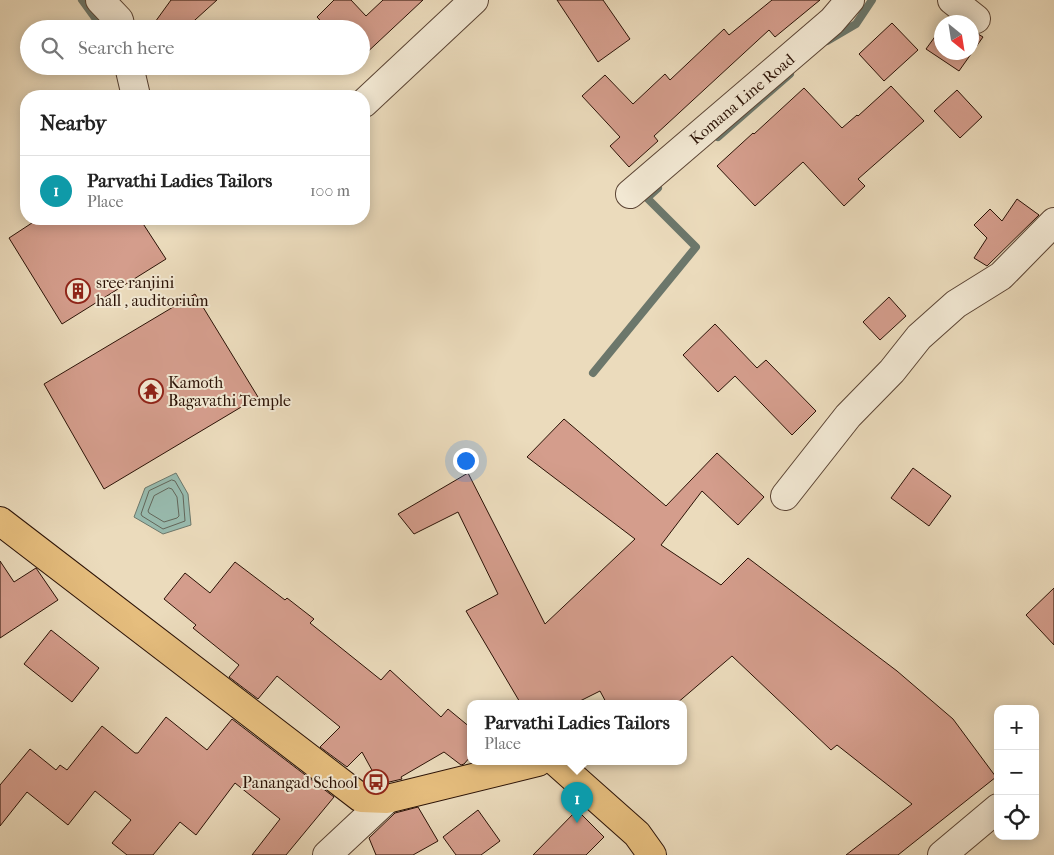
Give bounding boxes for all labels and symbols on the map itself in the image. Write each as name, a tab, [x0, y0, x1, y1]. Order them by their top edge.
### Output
north arrow	[934, 15, 979, 60]
street label: Komana Line Road	[686, 50, 798, 148]
place label: sree ranjini hall , auditorium	[96, 273, 209, 310]
building icon: sree ranjini hall , auditorium	[65, 278, 91, 304]
place label: Kamoth Bagavathi Temple	[168, 373, 291, 410]
temple icon: Kamoth Bagavathi Temple	[138, 378, 164, 404]
your location	[453, 448, 479, 474]
bus stop icon: Panangad School	[363, 769, 389, 795]
place label: Panangad School	[242, 773, 359, 792]
pin: 1	[561, 782, 593, 823]

